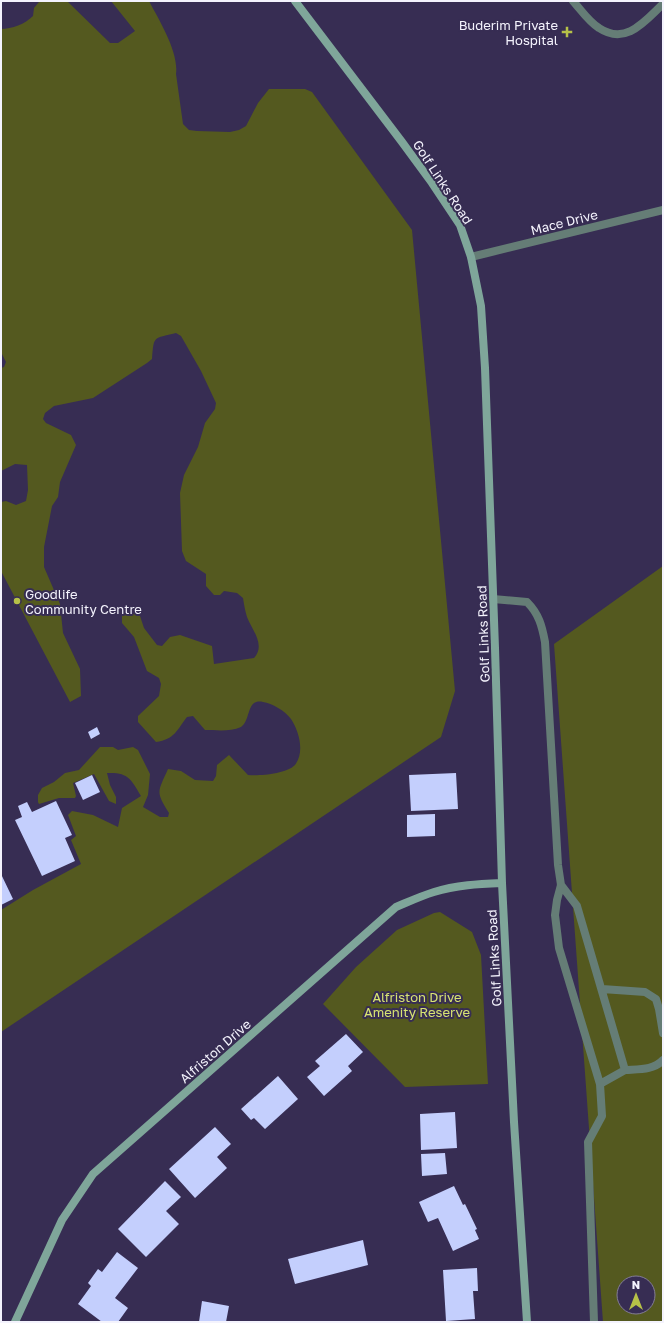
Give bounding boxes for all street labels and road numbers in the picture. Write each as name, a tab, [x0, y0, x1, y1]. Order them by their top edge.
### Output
street label: Golf Links Road	[410, 137, 476, 227]
street label: Mace Drive	[529, 206, 599, 238]
street label: Golf Links Road	[473, 585, 493, 683]
street label: Golf Links Road	[483, 909, 505, 1007]
street label: Alfriston Drive	[176, 1016, 254, 1086]

